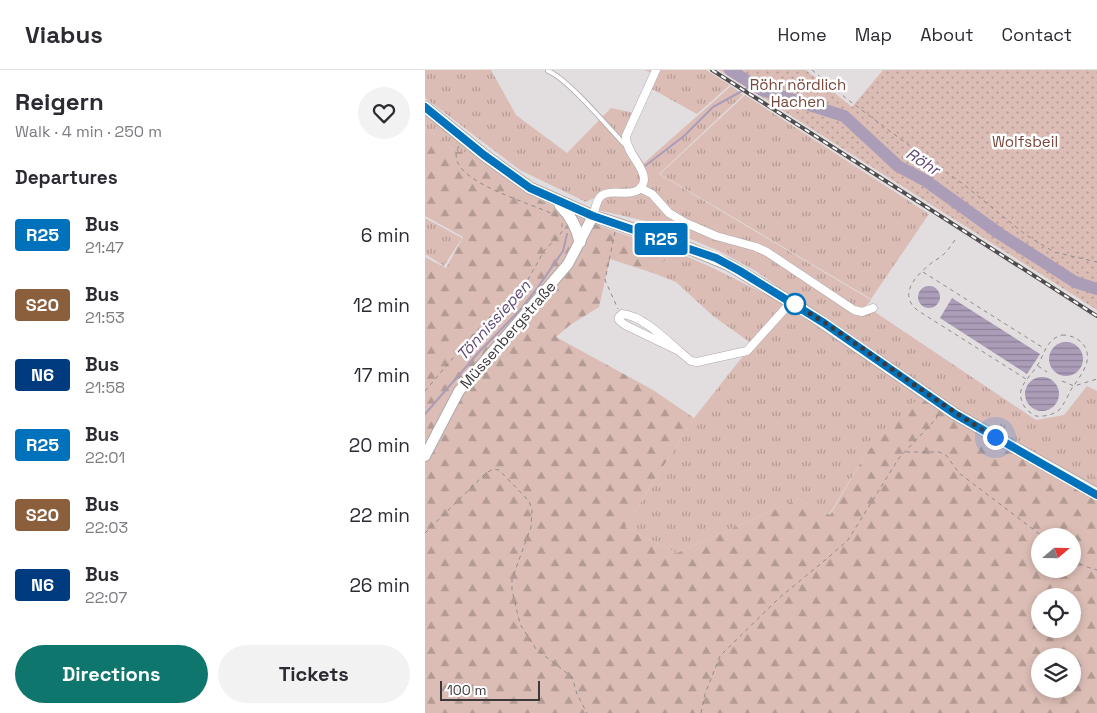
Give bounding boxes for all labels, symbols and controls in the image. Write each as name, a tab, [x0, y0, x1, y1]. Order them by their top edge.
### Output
text: Viabus	[25, 19, 103, 50]
text: Home	[778, 23, 827, 46]
text: Map	[855, 23, 892, 46]
text: About	[920, 23, 974, 46]
text: Contact	[1002, 23, 1072, 46]
park label: Röhr nördlich Hachen	[750, 75, 846, 111]
text: Reigern	[15, 86, 104, 117]
button: heart	[358, 87, 410, 139]
text: Walk · 4 min · 250 m	[15, 121, 162, 142]
park label: Wolfsbeil	[992, 132, 1058, 151]
water label: Röhr	[902, 143, 945, 181]
text: Departures	[15, 165, 118, 190]
text: Bus	[85, 212, 119, 237]
text: R25	[26, 223, 59, 246]
text: 6 min	[361, 223, 410, 248]
line badge: R25	[632, 223, 690, 255]
text: R25	[645, 227, 677, 250]
text: 21:47	[85, 237, 124, 258]
water label: Tönnissiepen	[452, 275, 536, 365]
street label: Müssenbergstraße	[456, 277, 560, 392]
text: Bus	[85, 282, 119, 307]
text: S20	[26, 293, 59, 316]
text: 12 min	[353, 293, 410, 318]
unlabelled marker	[784, 293, 806, 315]
text: 21:53	[85, 307, 125, 328]
text: Bus	[85, 352, 119, 377]
text: N6	[31, 363, 54, 386]
text: 17 min	[354, 363, 410, 388]
text: 21:58	[85, 377, 125, 398]
text: Bus	[85, 422, 119, 447]
your location	[983, 425, 1008, 450]
text: R25	[26, 433, 59, 456]
text: 20 min	[349, 433, 410, 458]
text: 22:01	[85, 447, 125, 468]
text: Bus	[85, 492, 119, 517]
text: S20	[26, 503, 59, 526]
text: 22 min	[350, 503, 410, 528]
text: 22:03	[85, 517, 128, 538]
north arrow	[1031, 528, 1081, 578]
map controls	[1031, 528, 1081, 698]
text: Bus	[85, 562, 119, 587]
text: N6	[31, 573, 54, 596]
text: 26 min	[349, 573, 410, 598]
text: 22:07	[85, 587, 127, 608]
button: locate	[1031, 588, 1081, 638]
button: Directions	[15, 645, 208, 703]
button: Tickets	[218, 645, 410, 703]
button: layers	[1031, 648, 1081, 698]
scale bar	[440, 678, 540, 701]
text: 100 m	[447, 681, 486, 699]

